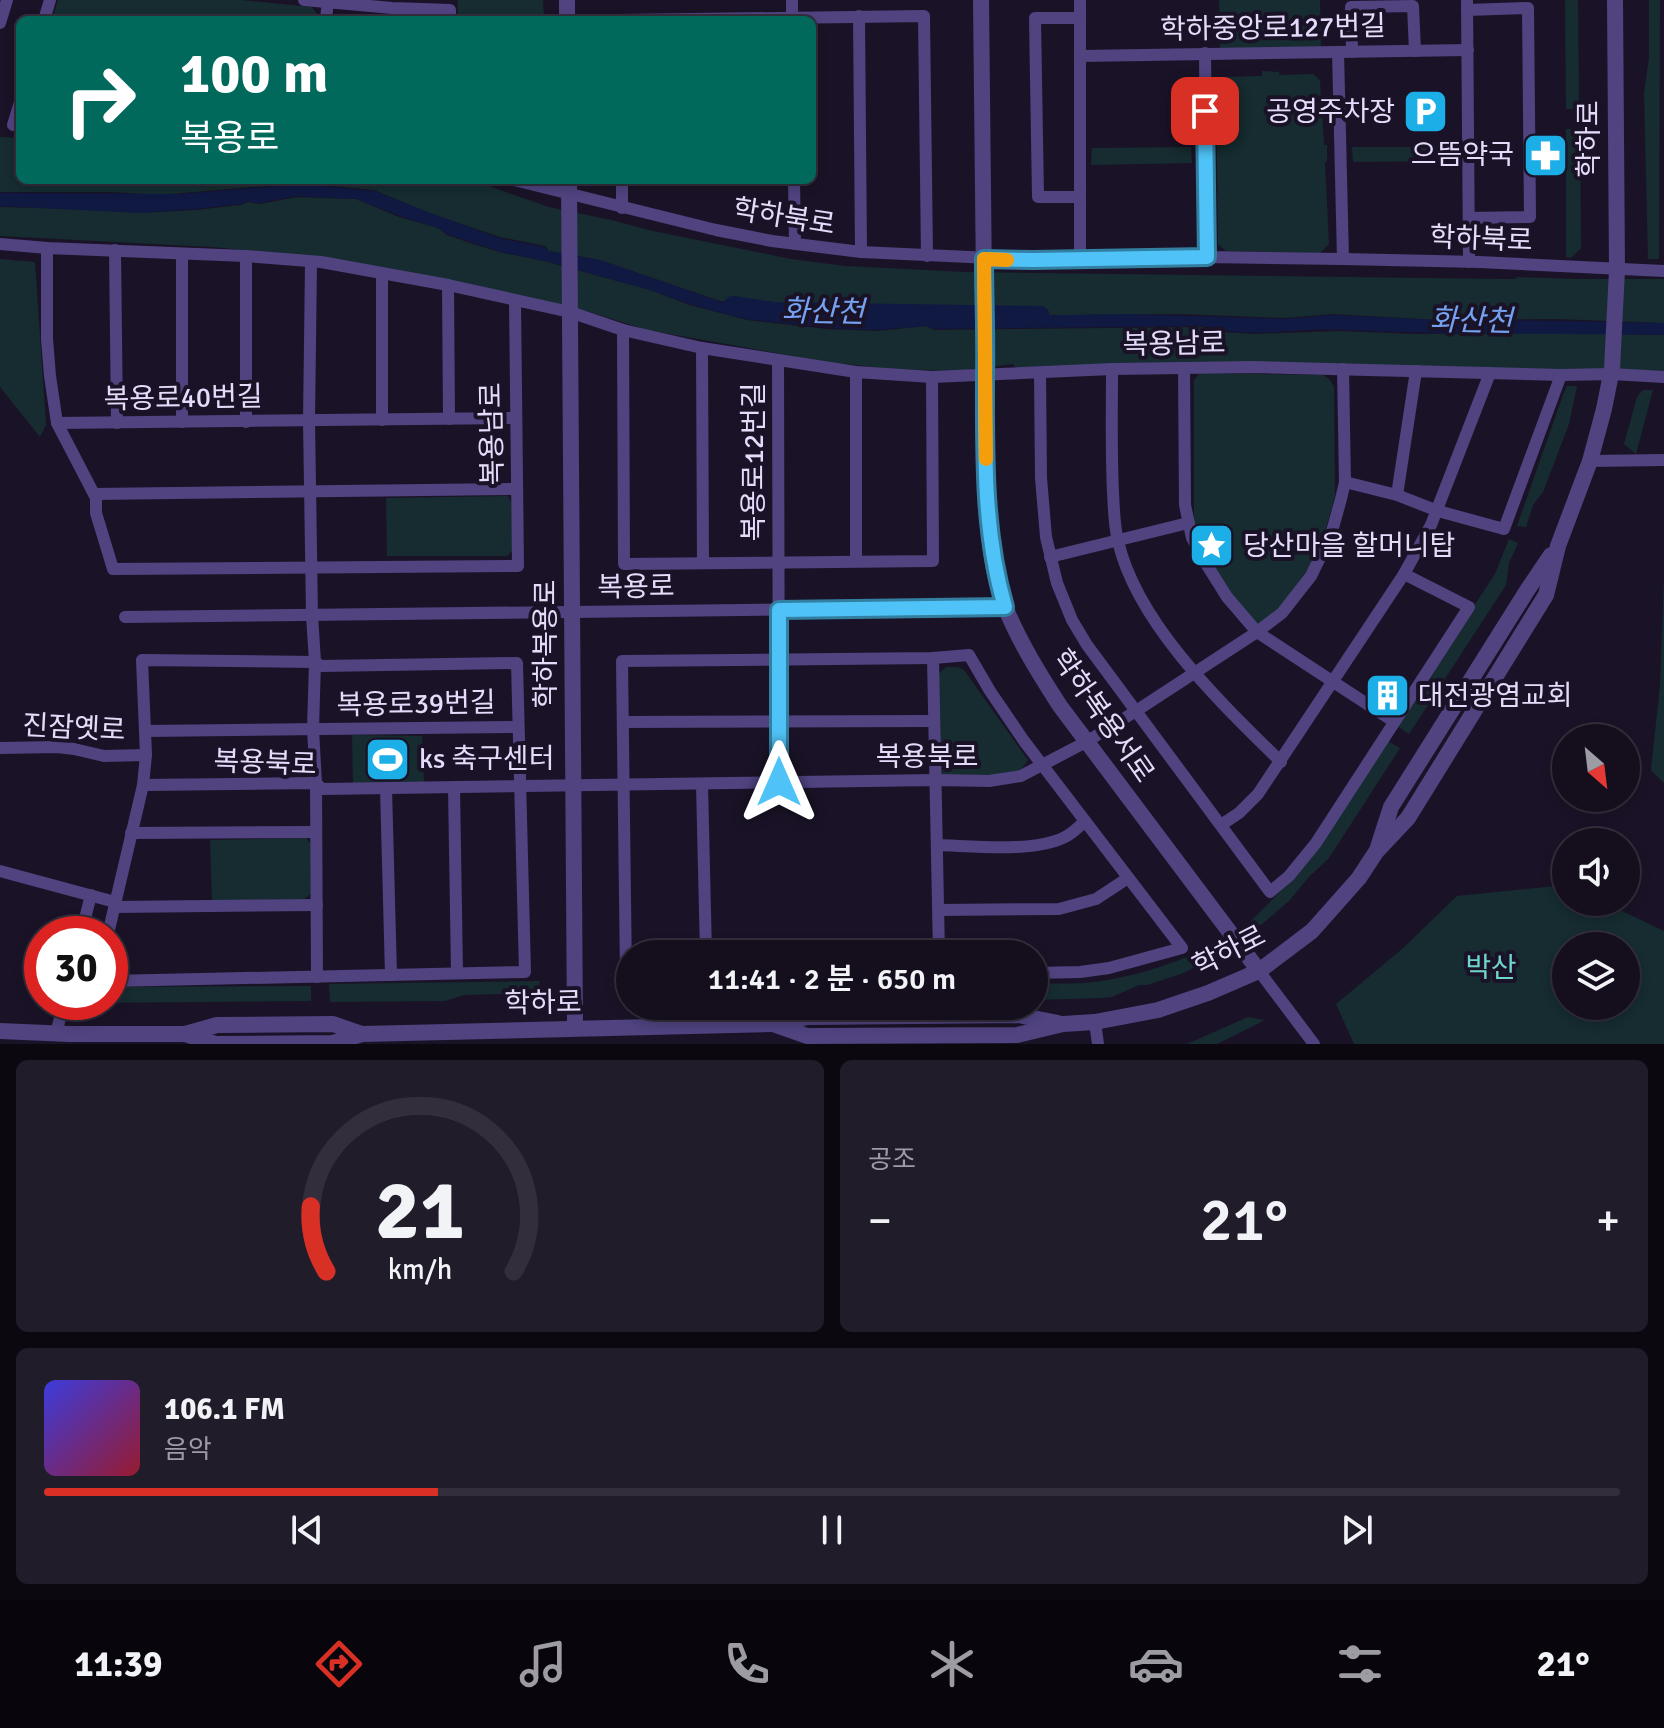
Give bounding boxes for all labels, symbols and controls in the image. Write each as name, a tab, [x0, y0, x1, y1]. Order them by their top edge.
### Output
street label: 학하중앙로127번길	[1160, 9, 1386, 47]
text: 100 m	[180, 39, 328, 108]
icon: right	[48, 48, 152, 152]
pin	[1171, 77, 1239, 145]
parking icon: 공영주차장	[1402, 88, 1450, 136]
icon: arrive	[1183, 89, 1227, 133]
place label: 공영주차장	[1266, 95, 1395, 129]
street label: 학하로	[1572, 100, 1606, 178]
text: 복용로	[180, 116, 279, 161]
pharmacy icon: 으뜸약국	[1521, 131, 1569, 179]
place label: 으뜸약국	[1411, 138, 1514, 172]
street label: 학하북로	[730, 192, 838, 242]
street label: 학하북로	[1429, 220, 1533, 258]
water label: 화산천	[781, 293, 868, 331]
water label: 화산천	[1429, 302, 1516, 340]
street label: 복용남로	[1122, 326, 1226, 362]
street label: 복용로40번길	[103, 380, 263, 416]
street label: 복용남로	[474, 382, 510, 486]
street label: 복용로12번길	[737, 382, 771, 542]
place icon: 당산마을 할머니탑	[1188, 522, 1236, 570]
place label: 당산마을 할머니탑	[1243, 529, 1455, 563]
street label: 복용로	[597, 569, 675, 605]
street label: 학하복용로	[529, 580, 563, 708]
street label: 학하복용서로	[1045, 643, 1161, 789]
building icon: 대전광염교회	[1363, 672, 1411, 720]
place label: 대전광염교회	[1418, 679, 1573, 713]
street label: 복용로39번길	[336, 686, 496, 722]
street label: 진잠옛로	[22, 708, 126, 748]
north arrow	[1552, 724, 1640, 812]
map controls	[1552, 724, 1640, 1020]
sports icon: ks 축구센터	[364, 735, 412, 783]
position arrow	[737, 740, 821, 824]
street label: 복용북로	[875, 740, 979, 774]
place label: ks 축구센터	[419, 742, 555, 776]
street label: 복용북로	[213, 744, 317, 782]
button: sound	[1552, 828, 1640, 916]
speed limit sign: 30	[24, 916, 128, 1020]
street label: 학하로	[1187, 918, 1271, 984]
button: layers	[1552, 932, 1640, 1020]
park label: 박산	[1465, 951, 1517, 985]
text: 11:41 · 2 분 · 650 m	[708, 961, 956, 998]
street label: 학하로	[504, 985, 582, 1021]
text: 공조	[868, 1144, 916, 1176]
text: 21	[375, 1160, 465, 1262]
text: 21°	[1200, 1184, 1288, 1258]
text: −	[868, 1194, 892, 1248]
text: +	[1596, 1194, 1620, 1248]
text: km/h	[388, 1252, 452, 1287]
text: 106.1 FM	[164, 1391, 285, 1428]
text: 음악	[164, 1434, 212, 1466]
icon: previous	[285, 1508, 329, 1552]
icon: pause	[810, 1508, 854, 1552]
icon: next	[1335, 1508, 1379, 1552]
icon: directions	[311, 1636, 367, 1692]
icon: music	[515, 1636, 571, 1692]
icon: phone	[719, 1636, 775, 1692]
icon: climate	[924, 1636, 980, 1692]
icon: car	[1128, 1636, 1184, 1692]
icon: filters	[1332, 1636, 1388, 1692]
text: 11:39	[74, 1642, 163, 1687]
text: 21°	[1536, 1642, 1590, 1687]

